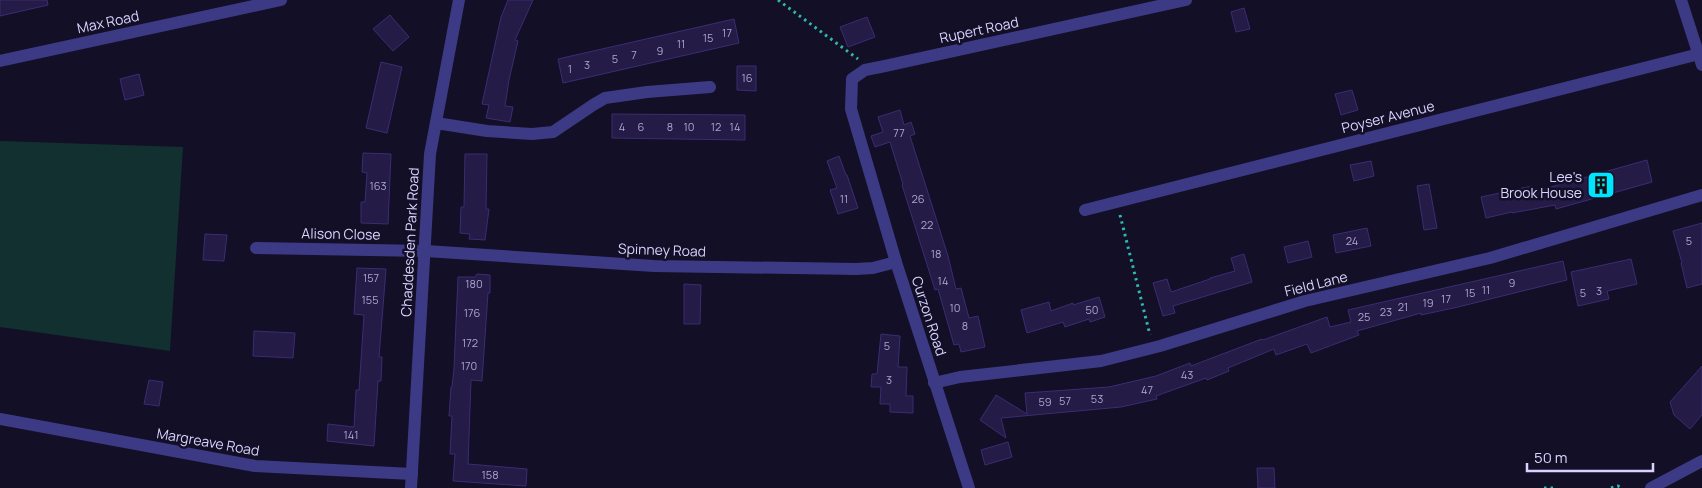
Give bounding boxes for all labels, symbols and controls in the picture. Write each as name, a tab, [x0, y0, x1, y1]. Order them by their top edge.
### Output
street label: Max Road	[75, 6, 141, 37]
street label: Rupert Road	[938, 12, 1020, 47]
house number: 17	[722, 25, 732, 40]
house number: 15	[703, 30, 713, 45]
house number: 11	[677, 36, 685, 51]
house number: 9	[657, 43, 664, 58]
house number: 7	[631, 47, 637, 62]
house number: 5	[612, 51, 618, 66]
house number: 3	[584, 57, 590, 72]
house number: 1	[568, 61, 572, 76]
house number: 16	[741, 70, 753, 85]
street label: Poyser Avenue	[1339, 96, 1436, 137]
house number: 4	[619, 119, 625, 134]
house number: 6	[638, 119, 645, 134]
house number: 8	[667, 119, 673, 134]
house number: 10	[683, 119, 695, 134]
house number: 12	[711, 119, 721, 134]
house number: 14	[730, 119, 740, 134]
house number: 77	[893, 125, 905, 140]
street label: Chaddesden Park Road	[396, 167, 423, 317]
place label: Lee's Brook House	[1500, 167, 1582, 202]
building icon: Lee's Brook House	[1586, 170, 1616, 200]
house number: 163	[369, 178, 387, 193]
house number: 11	[840, 191, 848, 206]
house number: 26	[911, 191, 925, 206]
house number: 22	[921, 217, 933, 232]
street label: Alison Close	[301, 223, 381, 244]
house number: 24	[1346, 233, 1358, 248]
house number: 5	[1686, 233, 1692, 248]
street label: Spinney Road	[618, 238, 706, 261]
house number: 18	[931, 246, 941, 261]
street label: Field Lane	[1282, 267, 1349, 301]
house number: 157	[363, 270, 379, 285]
house number: 14	[938, 273, 948, 288]
street label: Curzon Road	[908, 274, 951, 358]
house number: 9	[1509, 275, 1516, 290]
house number: 180	[465, 276, 483, 291]
house number: 11	[1482, 282, 1490, 297]
house number: 3	[1596, 283, 1602, 298]
house number: 15	[1465, 285, 1475, 300]
house number: 5	[1580, 285, 1586, 300]
house number: 17	[1441, 291, 1451, 306]
house number: 155	[362, 292, 379, 307]
house number: 19	[1422, 295, 1434, 310]
house number: 21	[1398, 299, 1408, 314]
house number: 10	[949, 300, 961, 315]
house number: 50	[1085, 302, 1099, 317]
house number: 23	[1380, 304, 1392, 319]
house number: 176	[464, 305, 480, 320]
house number: 25	[1358, 309, 1370, 324]
house number: 8	[962, 318, 968, 333]
house number: 172	[462, 335, 478, 350]
house number: 5	[884, 338, 890, 353]
house number: 170	[461, 358, 477, 373]
house number: 43	[1181, 367, 1193, 382]
house number: 3	[886, 372, 892, 387]
house number: 47	[1141, 382, 1153, 397]
house number: 53	[1091, 391, 1103, 406]
house number: 57	[1059, 393, 1071, 408]
house number: 59	[1038, 394, 1052, 409]
street label: Margreave Road	[155, 423, 261, 460]
house number: 141	[343, 427, 359, 442]
scale bar	[1527, 440, 1653, 472]
text: 50 m	[1534, 447, 1568, 468]
house number: 158	[481, 467, 499, 482]

